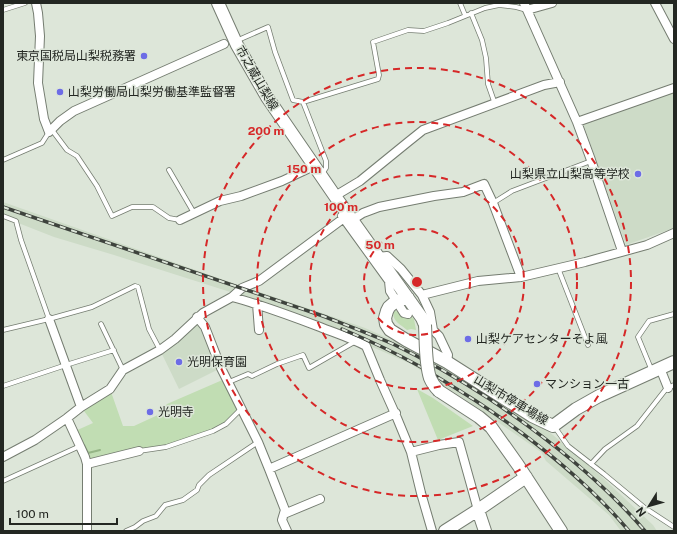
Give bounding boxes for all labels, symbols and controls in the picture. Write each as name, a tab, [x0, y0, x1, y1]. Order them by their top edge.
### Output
street label: 市之蔵山梨線	[233, 43, 281, 113]
place label: 東京国税局山梨税務署	[16, 49, 136, 63]
marker: 東京国税局山梨税務署	[139, 51, 149, 61]
place label: 山梨労働局山梨労働基準監督署	[68, 85, 236, 99]
marker: 山梨労働局山梨労働基準監督署	[55, 87, 65, 97]
text: 200 m	[248, 124, 284, 138]
text: 150 m	[287, 162, 321, 176]
place label: 山梨県立山梨高等学校	[510, 167, 630, 181]
marker: 山梨県立山梨高等学校	[633, 169, 643, 179]
text: 100 m	[324, 200, 358, 214]
text: 50 m	[365, 238, 395, 252]
centre of rings	[410, 275, 424, 289]
place label: 山梨ケアセンターそよ風	[476, 332, 608, 346]
marker: 山梨ケアセンターそよ風	[463, 334, 473, 344]
place label: 光明保育園	[187, 355, 247, 369]
marker: 光明保育園	[174, 357, 184, 367]
street label: 山梨市停車場線	[471, 372, 551, 428]
place label: マンション一古	[545, 377, 629, 391]
marker: マンション一古	[532, 379, 542, 389]
place label: 光明寺	[158, 405, 194, 419]
marker: 光明寺	[145, 407, 155, 417]
north arrow	[629, 486, 669, 526]
scale bar	[10, 500, 117, 526]
text: N	[634, 505, 648, 519]
text: 100 m	[16, 507, 49, 521]

